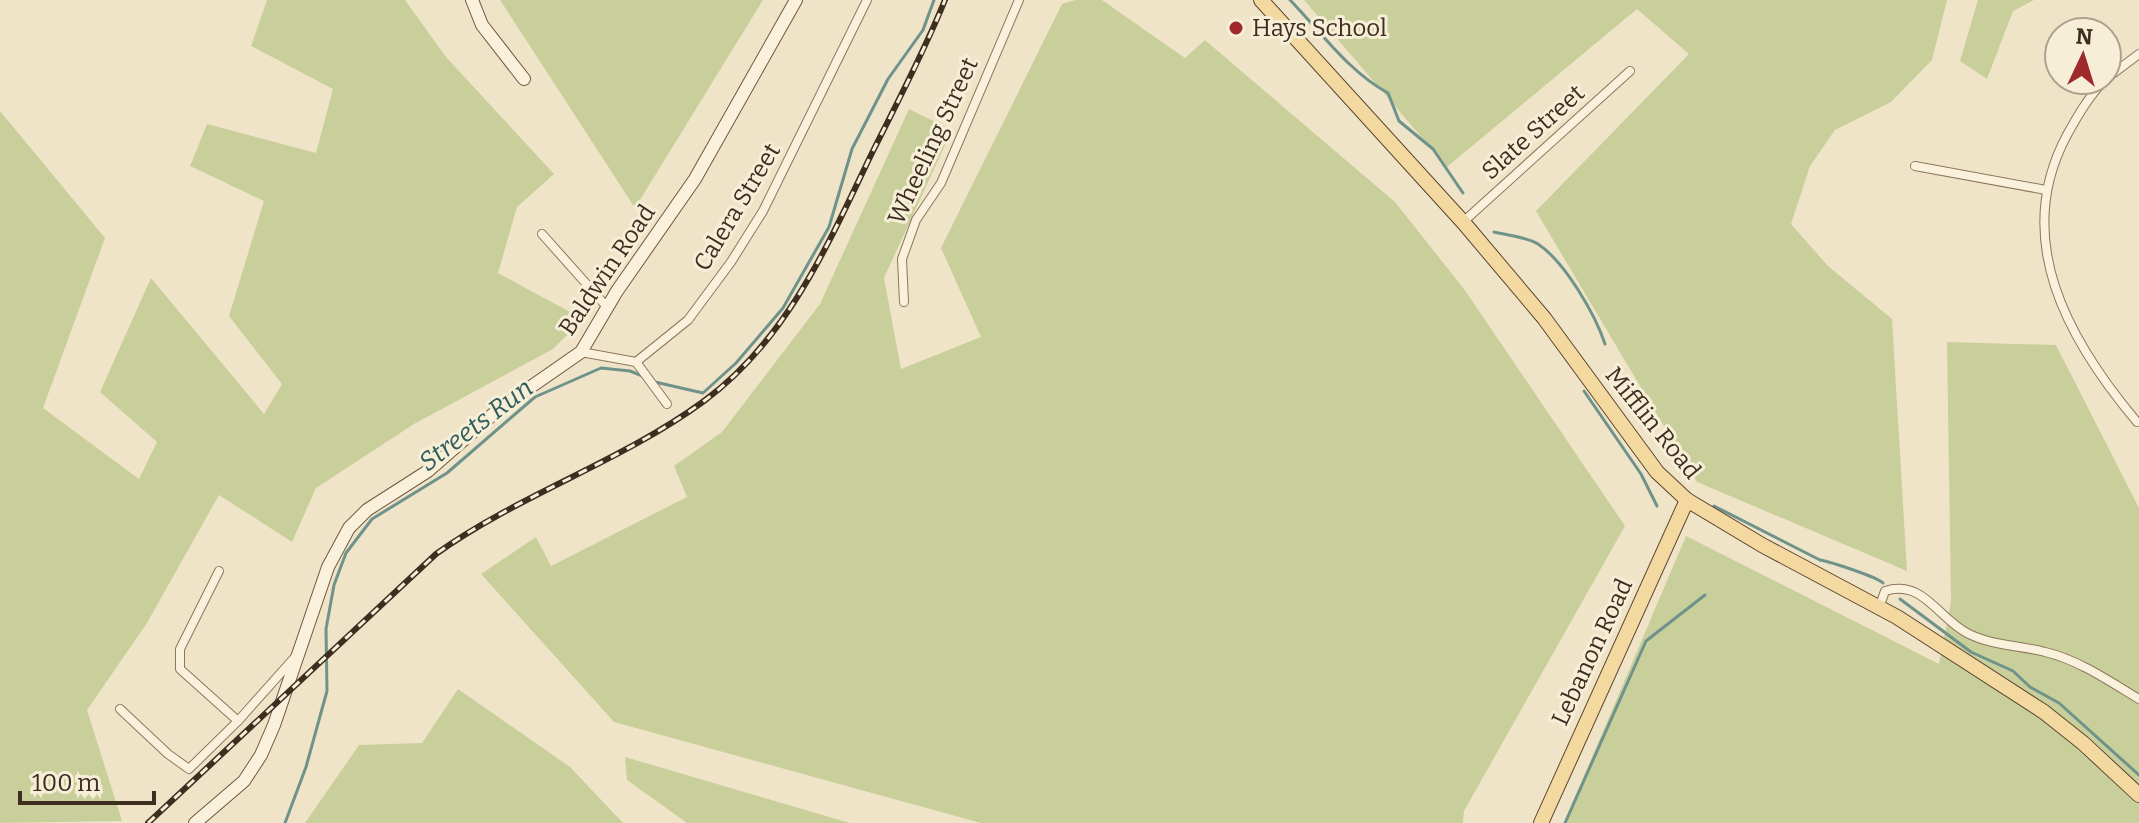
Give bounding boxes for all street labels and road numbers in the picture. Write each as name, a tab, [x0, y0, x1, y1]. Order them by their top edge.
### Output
street label: Wheeling Street	[882, 53, 984, 229]
street label: Slate Street	[1476, 79, 1590, 185]
street label: Calera Street	[688, 138, 786, 276]
street label: Baldwin Road	[553, 199, 661, 341]
street label: Mifflin Road	[1599, 362, 1707, 484]
street label: Lebanon Road	[1546, 574, 1638, 730]

